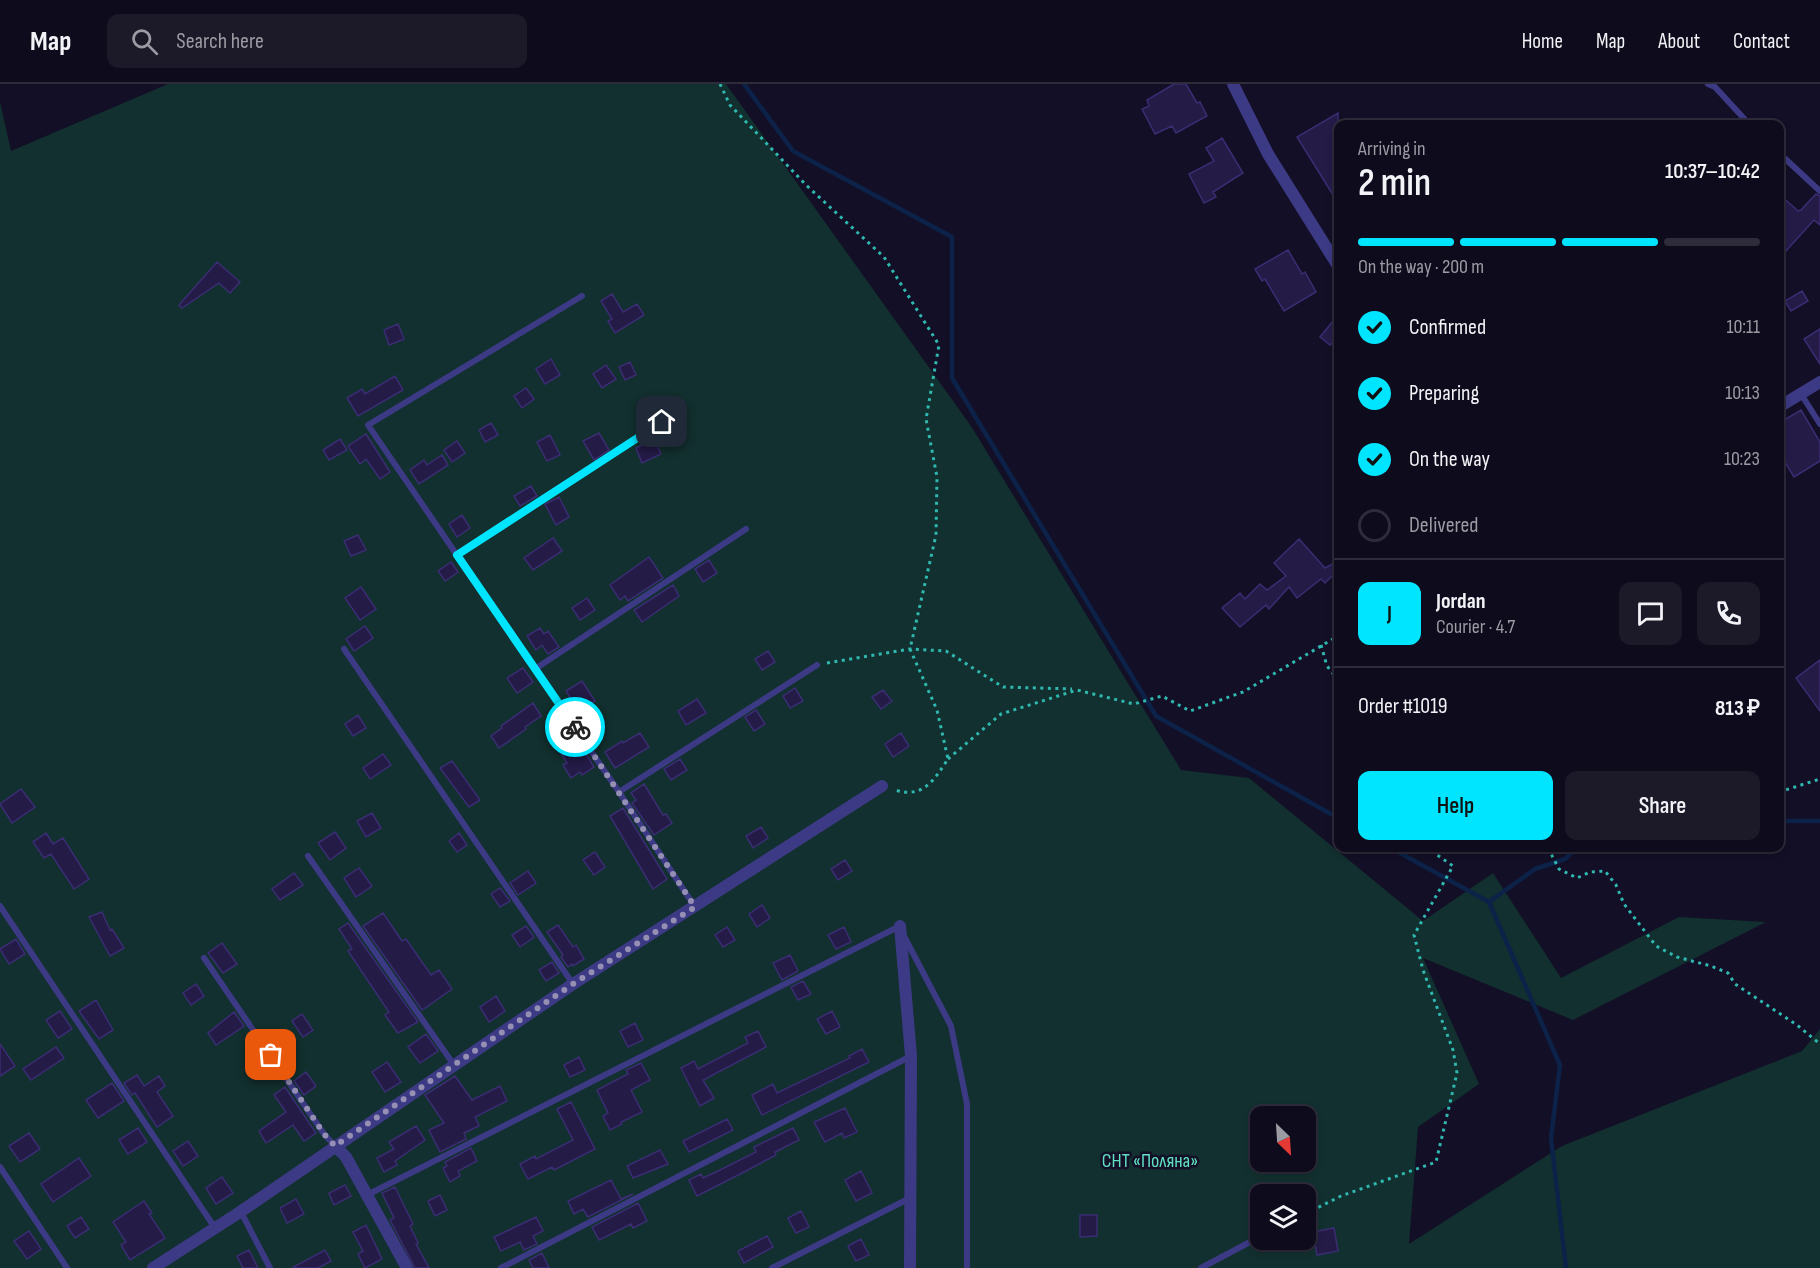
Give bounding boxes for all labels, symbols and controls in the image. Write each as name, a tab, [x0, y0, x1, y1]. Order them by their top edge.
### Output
search box	[107, 14, 527, 68]
text: Map	[30, 25, 71, 58]
icon: search	[128, 25, 161, 58]
text: Search here	[176, 28, 264, 55]
text: Home	[1522, 29, 1563, 54]
text: Map	[1596, 29, 1625, 54]
text: About	[1658, 29, 1700, 54]
text: Contact	[1733, 29, 1790, 54]
text: Arriving in	[1358, 137, 1426, 161]
text: 10:37–10:42	[1665, 158, 1760, 185]
text: 2 min	[1358, 160, 1431, 207]
text: On the way · 200 m	[1358, 255, 1484, 279]
icon: check	[1358, 311, 1391, 344]
text: Confirmed	[1409, 314, 1486, 341]
text: 10:11	[1727, 315, 1760, 339]
icon: check	[1358, 377, 1391, 410]
text: Preparing	[1409, 380, 1479, 407]
text: 10:13	[1725, 381, 1760, 405]
pin	[636, 396, 687, 447]
icon: home	[645, 405, 678, 438]
icon: check	[1358, 443, 1391, 476]
text: On the way	[1409, 446, 1490, 473]
text: 10:23	[1724, 447, 1760, 471]
text: Delivered	[1409, 512, 1478, 539]
button: chat	[1619, 582, 1682, 645]
button: phone	[1697, 582, 1760, 645]
text: Jordan	[1436, 588, 1485, 615]
text: J	[1387, 600, 1392, 627]
text: Courier · 4.7	[1436, 615, 1515, 639]
text: Order #1019	[1358, 693, 1448, 720]
text: 813 ₽	[1715, 695, 1760, 722]
courier	[545, 697, 605, 757]
icon: bike	[559, 711, 592, 744]
button: Help	[1358, 771, 1553, 840]
button: Share	[1565, 771, 1760, 840]
pin	[245, 1029, 296, 1080]
icon: bag	[254, 1038, 287, 1071]
north arrow	[1250, 1106, 1316, 1172]
map controls	[1250, 1106, 1316, 1250]
park label: СНТ «Поляна»	[1102, 1149, 1198, 1173]
button: layers	[1250, 1184, 1316, 1250]

